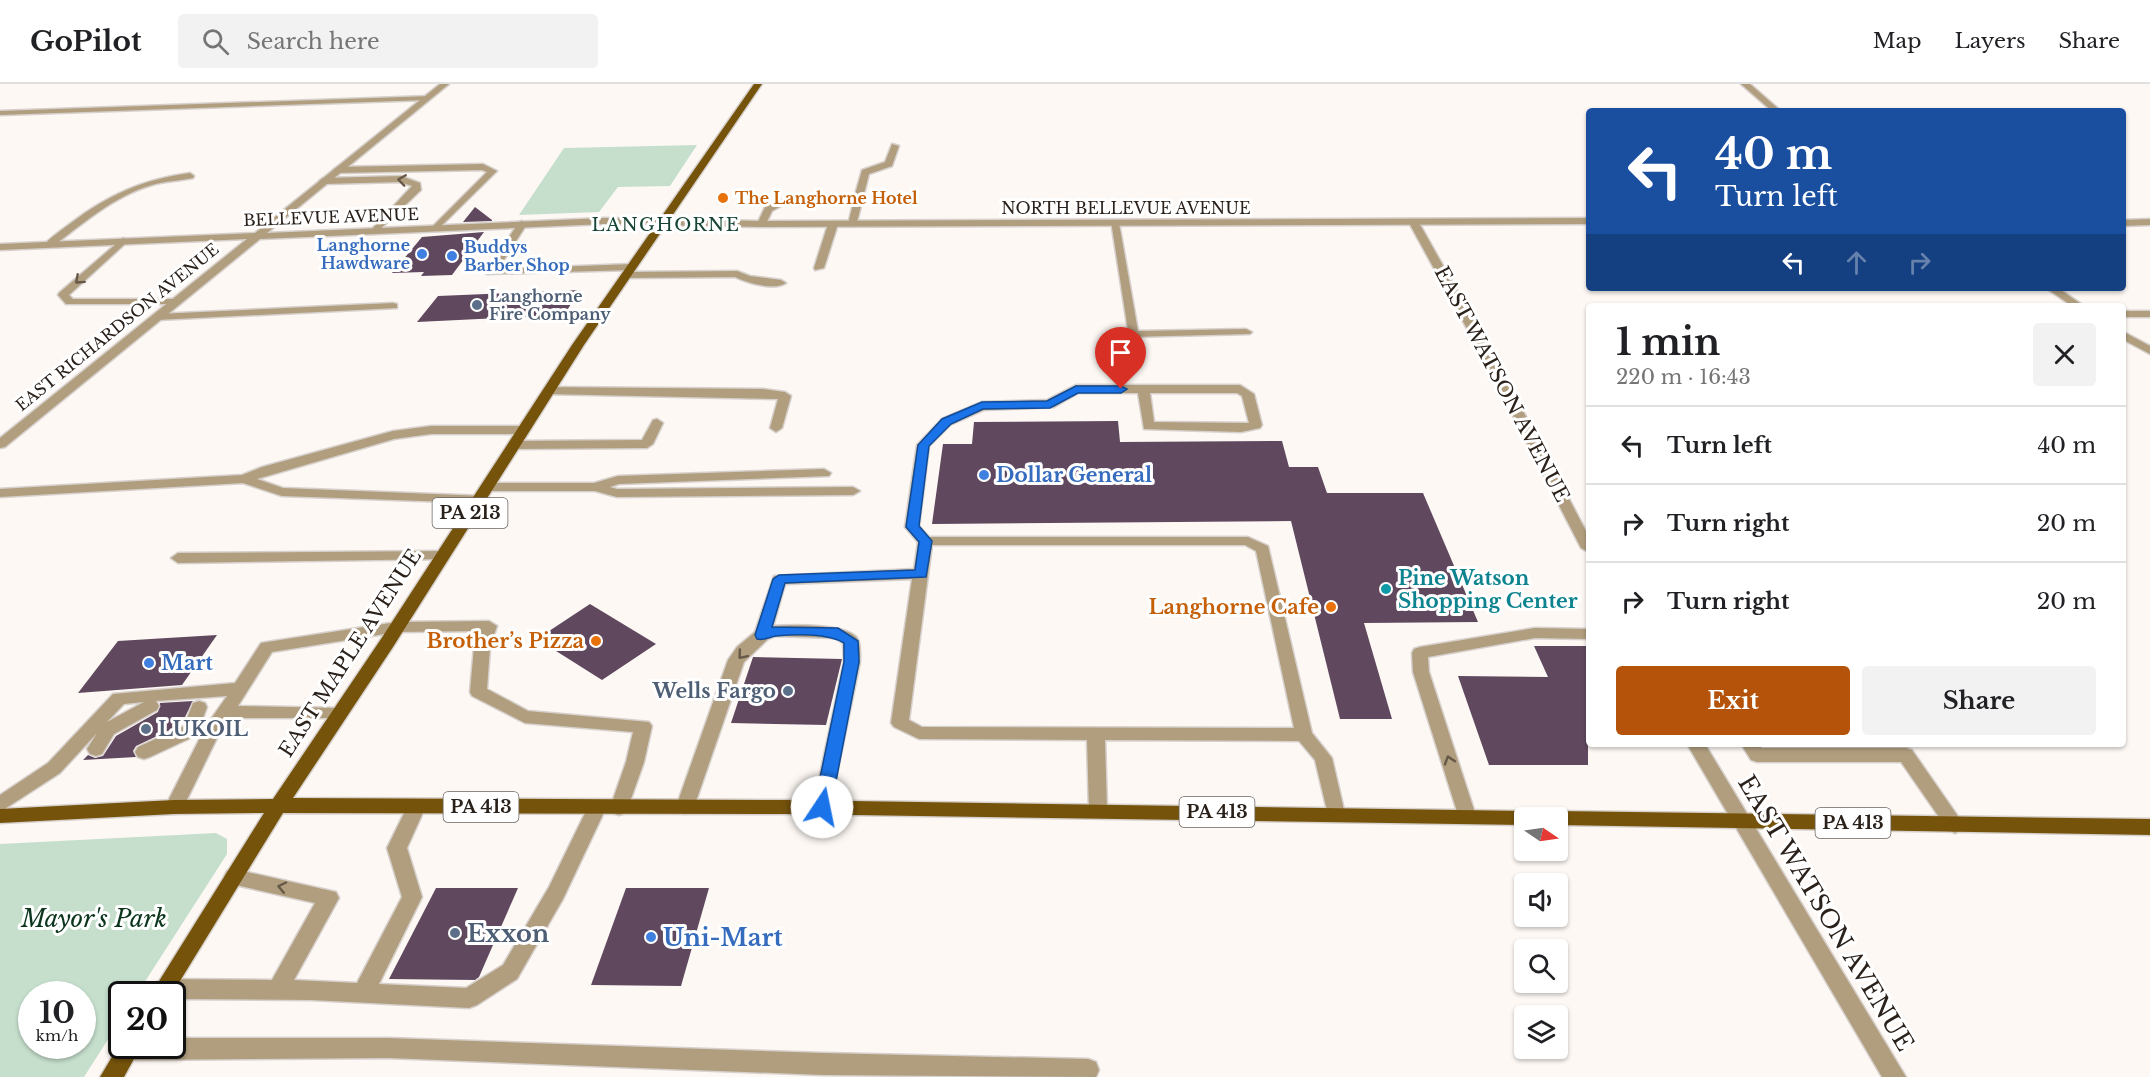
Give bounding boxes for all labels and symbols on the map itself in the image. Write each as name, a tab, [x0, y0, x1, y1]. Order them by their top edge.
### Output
one-way arrow	[397, 175, 407, 187]
place label: The Langhorne Hotel	[735, 188, 918, 208]
marker: The Langhorne Hotel	[716, 191, 730, 205]
street label: NORTH BELLEVUE AVENUE	[1001, 198, 1251, 218]
street label: BELLEVUE AVENUE	[243, 204, 419, 230]
district label: LANGHORNE	[592, 214, 740, 236]
place label: Langhorne Hawdware	[316, 235, 410, 273]
place label: Buddys Barber Shop	[464, 237, 570, 275]
street label: EAST RICHARDSON AVENUE	[11, 239, 223, 415]
marker: Langhorne Hawdware	[415, 247, 429, 261]
marker: Buddys Barber Shop	[445, 249, 459, 263]
street label: EAST WATSON AVENUE	[1430, 262, 1574, 506]
one-way arrow	[75, 273, 86, 284]
place label: Langhorne Fire Company	[489, 286, 611, 324]
marker: Langhorne Fire Company	[470, 298, 484, 312]
pin	[1095, 327, 1146, 389]
place label: Dollar General	[996, 463, 1152, 487]
marker: Dollar General	[977, 468, 991, 482]
road number: PA 213	[432, 498, 508, 528]
street label: EAST MAPLE AVENUE	[274, 545, 426, 761]
place label: Pine Watson Shopping Center	[1398, 566, 1578, 613]
marker: Pine Watson Shopping Center	[1379, 582, 1393, 596]
place label: Langhorne Cafe	[1148, 595, 1319, 619]
marker: Langhorne Cafe	[1324, 600, 1338, 614]
place label: Brother’s Pizza	[427, 629, 585, 653]
marker: Brother’s Pizza	[589, 634, 603, 648]
one-way arrow	[738, 648, 749, 659]
place label: Mart	[161, 651, 213, 675]
marker: Mart	[142, 656, 156, 670]
place label: Wells Fargo	[651, 679, 776, 703]
marker: Wells Fargo	[781, 684, 795, 698]
place label: LUKOIL	[158, 717, 248, 741]
marker: LUKOIL	[139, 722, 153, 736]
one-way arrow	[1444, 755, 1456, 766]
street label: EAST WATSON AVENUE	[1732, 770, 1920, 1056]
position arrow	[790, 775, 854, 839]
road number: PA 413	[444, 792, 518, 822]
road number: PA 413	[1180, 797, 1254, 827]
north arrow	[1514, 807, 1568, 861]
road number: PA 413	[1816, 808, 1890, 838]
one-way arrow	[277, 882, 287, 895]
park label: Mayor's Park	[20, 904, 167, 933]
place label: Exxon	[467, 919, 550, 948]
place label: Uni-Mart	[663, 923, 783, 952]
marker: Exxon	[448, 926, 462, 940]
marker: Uni-Mart	[644, 930, 658, 944]
speed limit sign: 20	[108, 981, 186, 1059]

